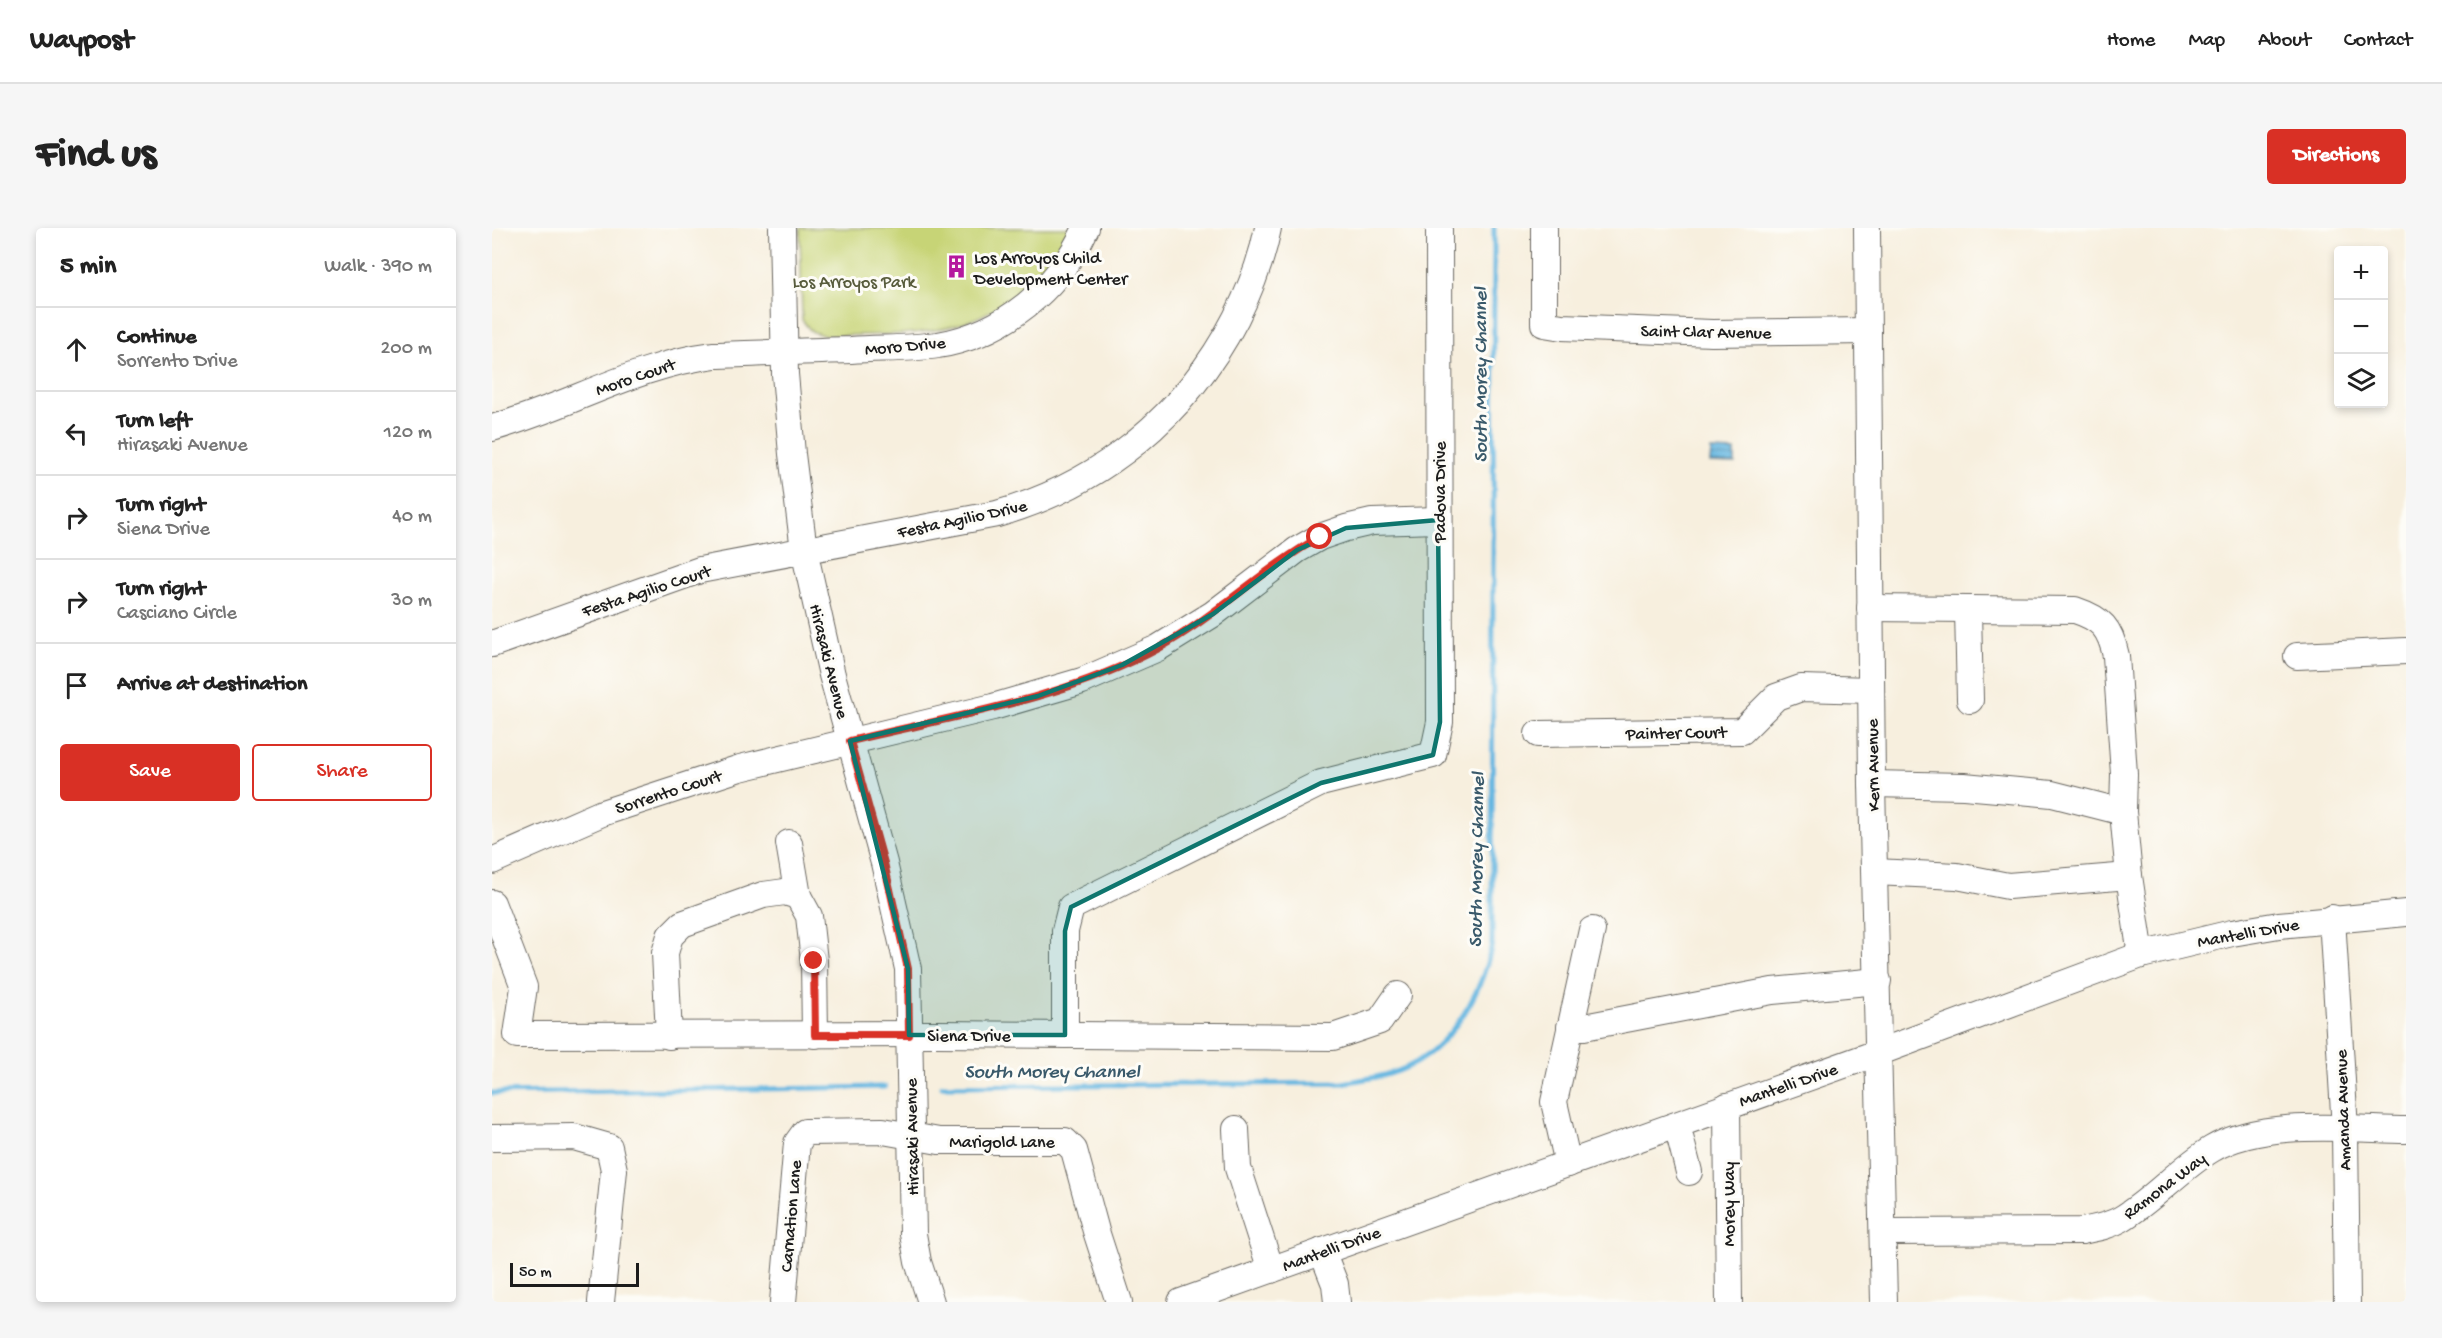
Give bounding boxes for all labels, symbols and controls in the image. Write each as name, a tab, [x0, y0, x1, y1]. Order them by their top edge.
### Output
text: Waypost	[30, 25, 133, 58]
text: Home	[2107, 29, 2155, 54]
text: Map	[2188, 29, 2225, 54]
text: About	[2258, 29, 2311, 54]
text: Contact	[2344, 29, 2412, 54]
button: Directions	[2267, 129, 2406, 184]
text: Find us	[36, 132, 156, 181]
map controls	[2334, 246, 2388, 408]
button: +	[2334, 246, 2388, 300]
place label: Los Arroyos Child Development Center	[973, 249, 1129, 291]
text: 5 min	[60, 252, 116, 283]
building icon: Los Arroyos Child Development Center	[943, 254, 969, 280]
text: Walk · 390 m	[324, 256, 432, 279]
park label: Los Arroyos Park	[793, 273, 917, 294]
water label: South Morey Channel	[1471, 286, 1494, 463]
button: −	[2334, 300, 2388, 354]
street label: Saint Clar Avenue	[1640, 322, 1772, 345]
text: Continue	[117, 325, 197, 351]
icon: ahead	[60, 333, 93, 366]
street label: Moro Drive	[864, 333, 947, 361]
text: 200 m	[381, 338, 432, 361]
text: Sorrento Drive	[117, 351, 238, 374]
street label: Moro Court	[593, 354, 680, 402]
button: layers	[2334, 354, 2388, 408]
text: Turn left	[117, 409, 191, 435]
icon: left	[60, 417, 93, 450]
text: 120 m	[384, 422, 432, 445]
text: Hirasaki Avenue	[117, 435, 248, 458]
street label: Padova Drive	[1431, 441, 1452, 544]
text: Turn right	[117, 493, 205, 519]
street label: Festa Agilio Drive	[895, 496, 1030, 545]
icon: right	[60, 501, 93, 534]
text: 40 m	[392, 506, 432, 529]
text: Siena Drive	[117, 519, 210, 542]
route start	[1306, 523, 1332, 549]
street label: Festa Agilio Court	[579, 561, 715, 623]
text: Turn right	[117, 577, 205, 603]
icon: right	[60, 585, 93, 618]
text: 30 m	[391, 590, 432, 613]
street label: Hirasaki Avenue	[803, 602, 852, 722]
text: Casciano Circle	[117, 603, 237, 626]
icon: arrive	[60, 669, 93, 702]
text: Arrive at destination	[117, 672, 307, 698]
street label: Kern Avenue	[1863, 718, 1886, 811]
street label: Painter Court	[1624, 723, 1728, 746]
button: Save	[60, 744, 240, 801]
button: Share	[252, 744, 432, 801]
street label: Sorrento Court	[613, 766, 726, 820]
water label: South Morey Channel	[1465, 771, 1492, 948]
street label: Mantelli Drive	[2196, 915, 2302, 954]
route end	[800, 947, 826, 973]
street label: Siena Drive	[927, 1027, 1011, 1048]
street label: Amanda Avenue	[2332, 1048, 2357, 1171]
street label: Mantelli Drive	[1737, 1059, 1842, 1113]
water label: South Morey Channel	[964, 1062, 1141, 1085]
street label: Hirasaki Avenue	[902, 1077, 925, 1196]
street label: Marigold Lane	[949, 1133, 1055, 1154]
street label: Ramona Way	[2120, 1149, 2211, 1225]
street label: Carnation Lane	[777, 1159, 808, 1273]
street label: Morey Way	[1720, 1161, 1741, 1246]
street label: Mantelli Drive	[1280, 1223, 1385, 1278]
scale bar	[510, 1260, 639, 1288]
text: 50 m	[519, 1264, 552, 1283]

